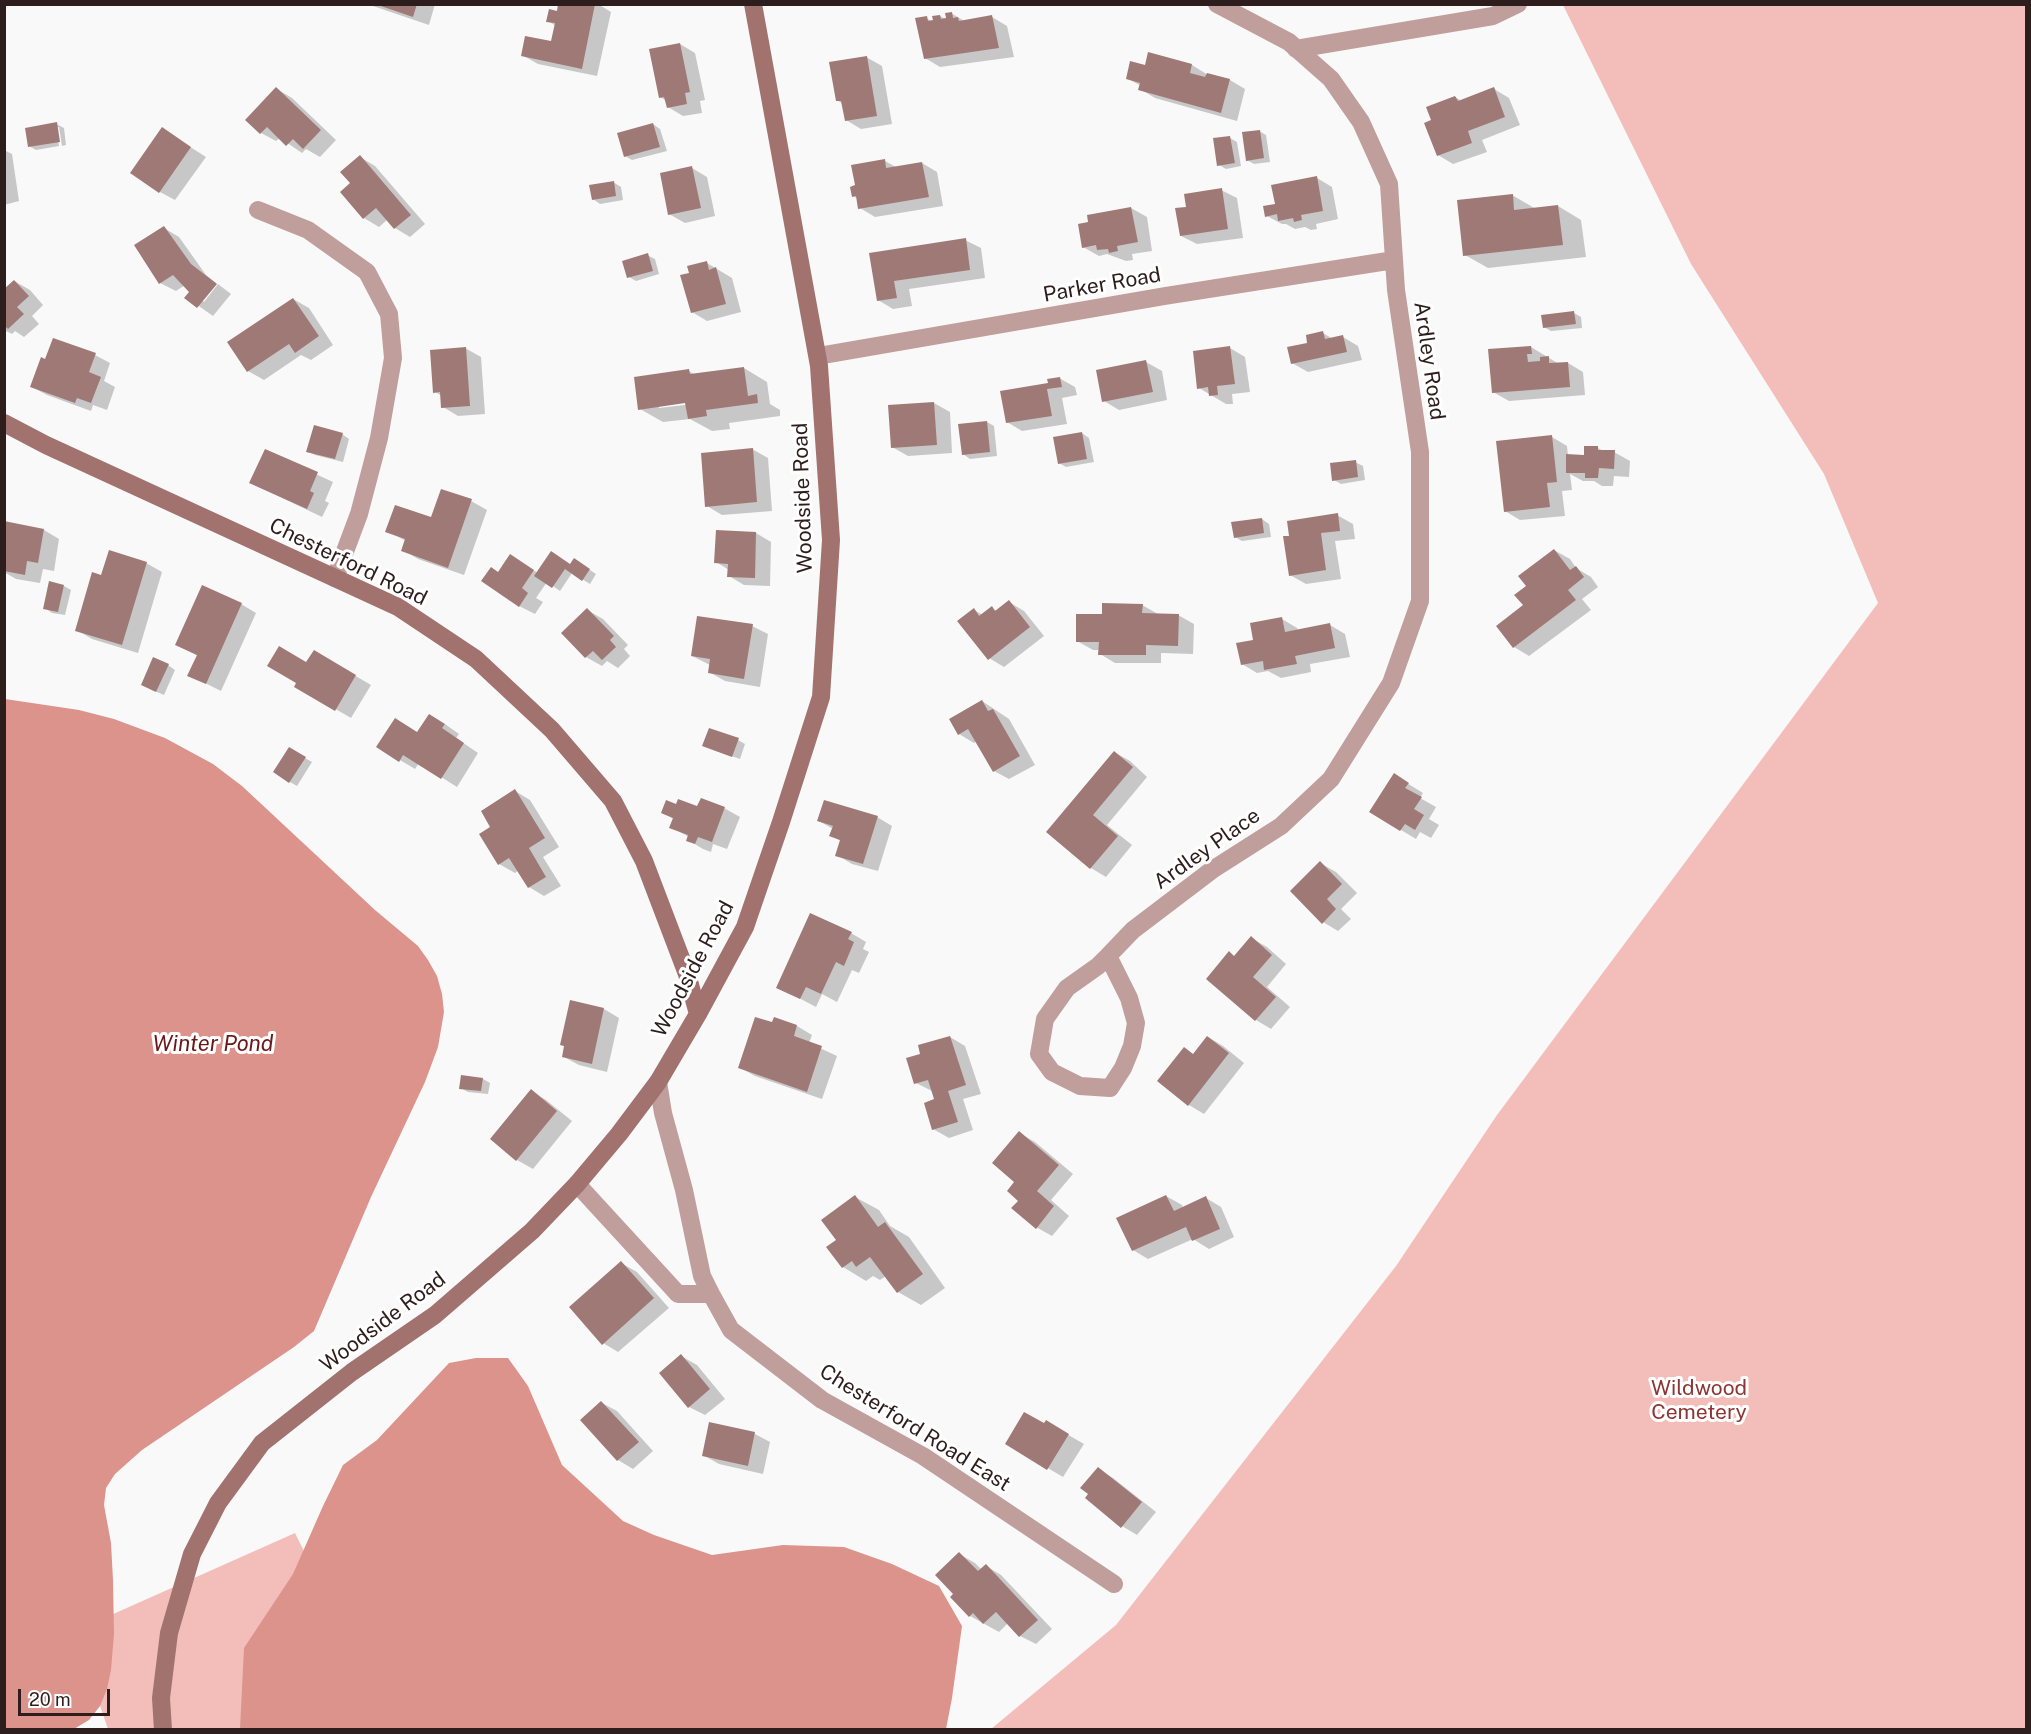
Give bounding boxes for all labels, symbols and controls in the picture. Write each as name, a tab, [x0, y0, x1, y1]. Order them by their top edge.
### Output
street label: Parker Road	[1041, 262, 1163, 308]
street label: Ardley Road	[1408, 300, 1450, 422]
street label: Woodside Road	[788, 422, 818, 574]
street label: Chesterford Road	[265, 513, 431, 611]
street label: Ardley Place	[1149, 803, 1265, 895]
street label: Woodside Road	[647, 897, 739, 1041]
water label: Winter Pond	[152, 1031, 274, 1057]
street label: Woodside Road	[315, 1267, 451, 1377]
street label: Chesterford Road East	[815, 1359, 1015, 1497]
park label: Wildwood Cemetery	[1651, 1376, 1747, 1426]
scale bar	[21, 1677, 112, 1715]
text: 20 m	[29, 1689, 71, 1710]

